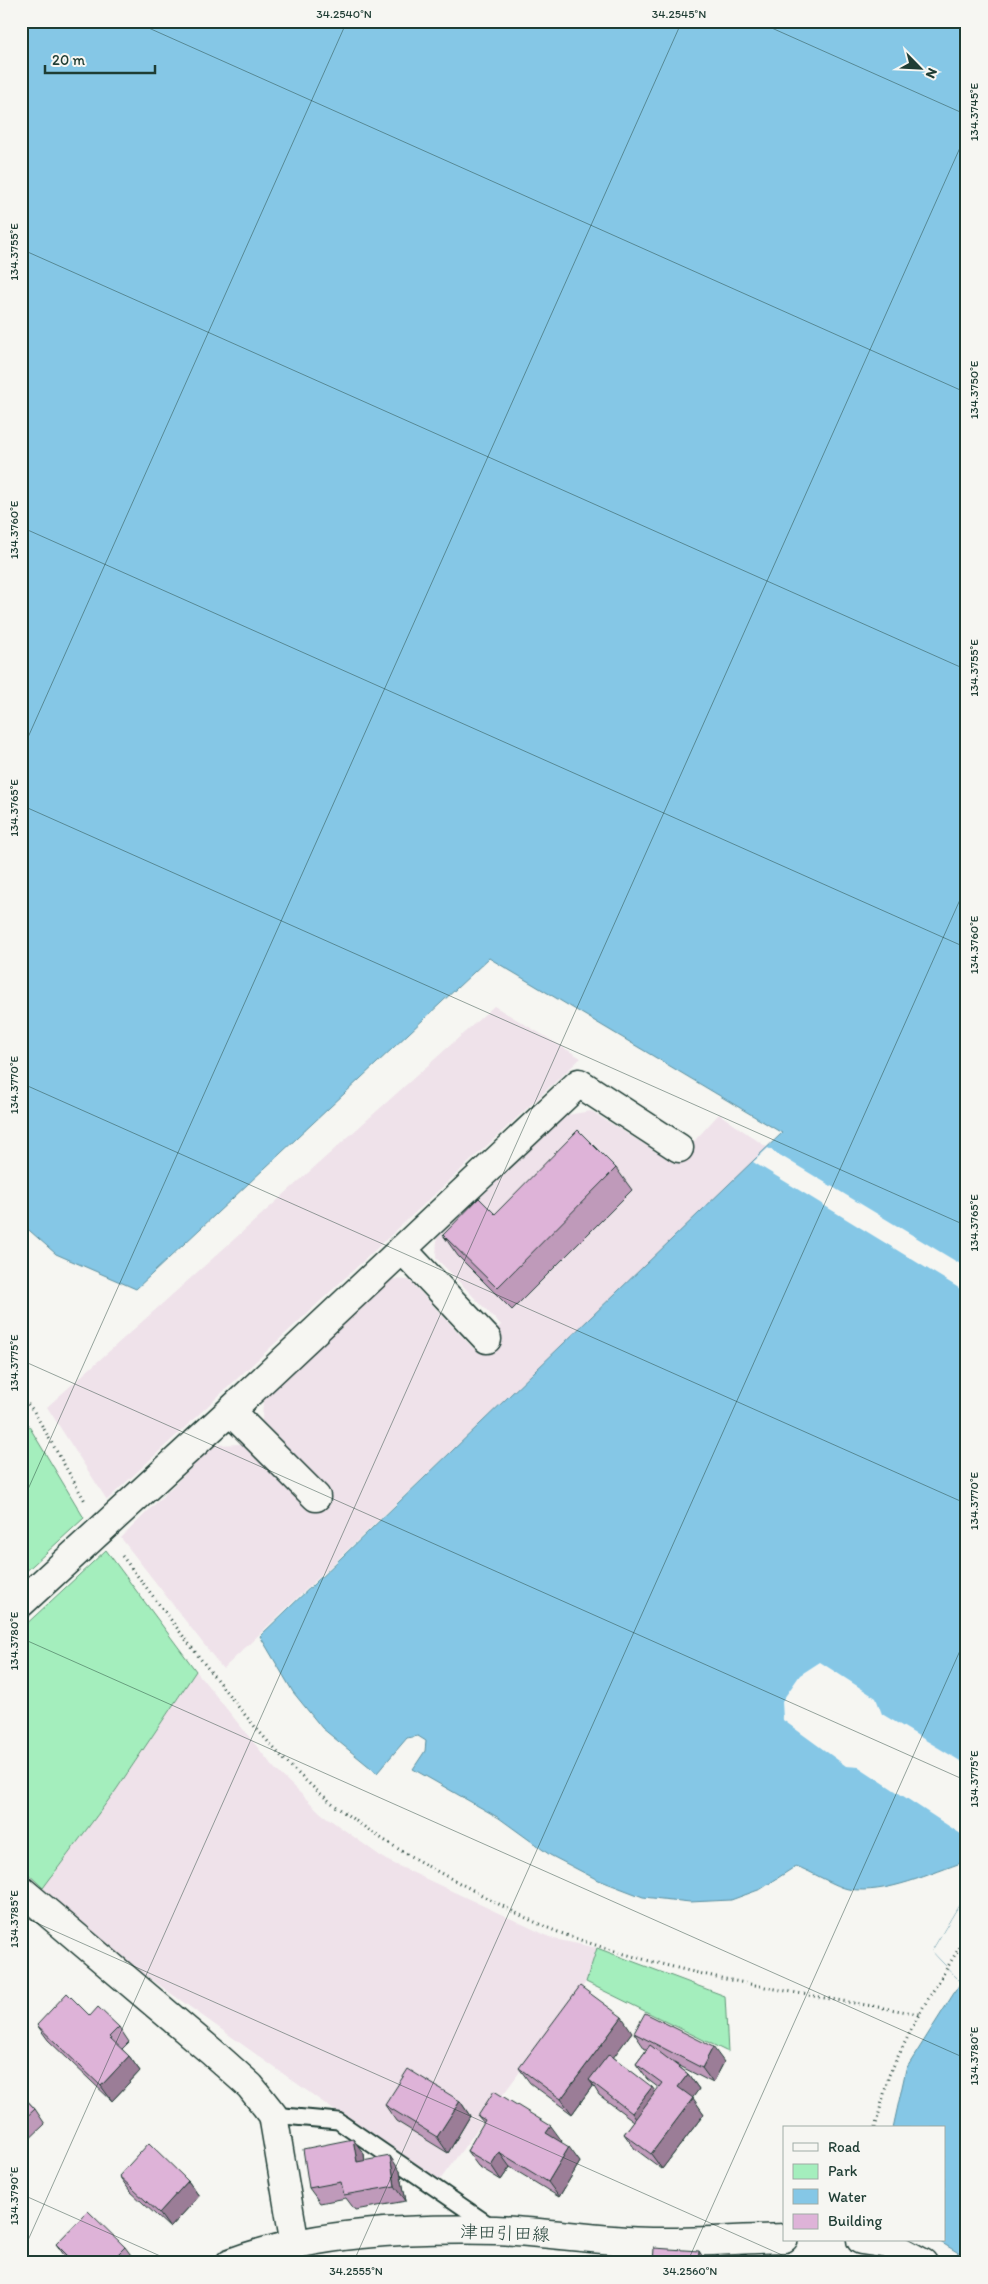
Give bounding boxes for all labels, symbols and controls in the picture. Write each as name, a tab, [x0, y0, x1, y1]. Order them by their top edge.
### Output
text: 34.2540°N	[316, 7, 372, 21]
text: 34.2545°N	[652, 7, 706, 21]
scale bar	[45, 42, 155, 74]
north arrow	[896, 42, 946, 92]
text: 20 m	[52, 51, 86, 69]
text: N	[922, 65, 941, 81]
text: 134.3745°E	[967, 82, 981, 141]
text: 134.3755°E	[7, 223, 21, 281]
text: 134.3750°E	[967, 360, 981, 419]
text: 134.3760°E	[7, 500, 21, 559]
text: 134.3755°E	[967, 639, 981, 697]
text: 134.3765°E	[7, 779, 21, 837]
text: 134.3760°E	[967, 915, 981, 974]
text: 134.3770°E	[7, 1055, 21, 1114]
text: 134.3765°E	[967, 1194, 981, 1252]
text: 134.3775°E	[7, 1334, 21, 1392]
text: 134.3770°E	[967, 1471, 981, 1530]
text: 134.3780°E	[7, 1611, 21, 1670]
text: 134.3775°E	[967, 1750, 981, 1808]
text: 134.3785°E	[7, 1890, 21, 1948]
text: 134.3780°E	[967, 2026, 981, 2085]
legend	[783, 2126, 946, 2242]
text: Road	[828, 2138, 861, 2156]
text: Park	[828, 2162, 858, 2180]
text: 134.3790°E	[7, 2166, 21, 2225]
text: Water	[828, 2188, 867, 2206]
text: Building	[828, 2212, 882, 2230]
street label: 津田引田線	[460, 2220, 550, 2246]
text: 34.2555°N	[329, 2264, 383, 2278]
text: 34.2560°N	[663, 2264, 717, 2278]

